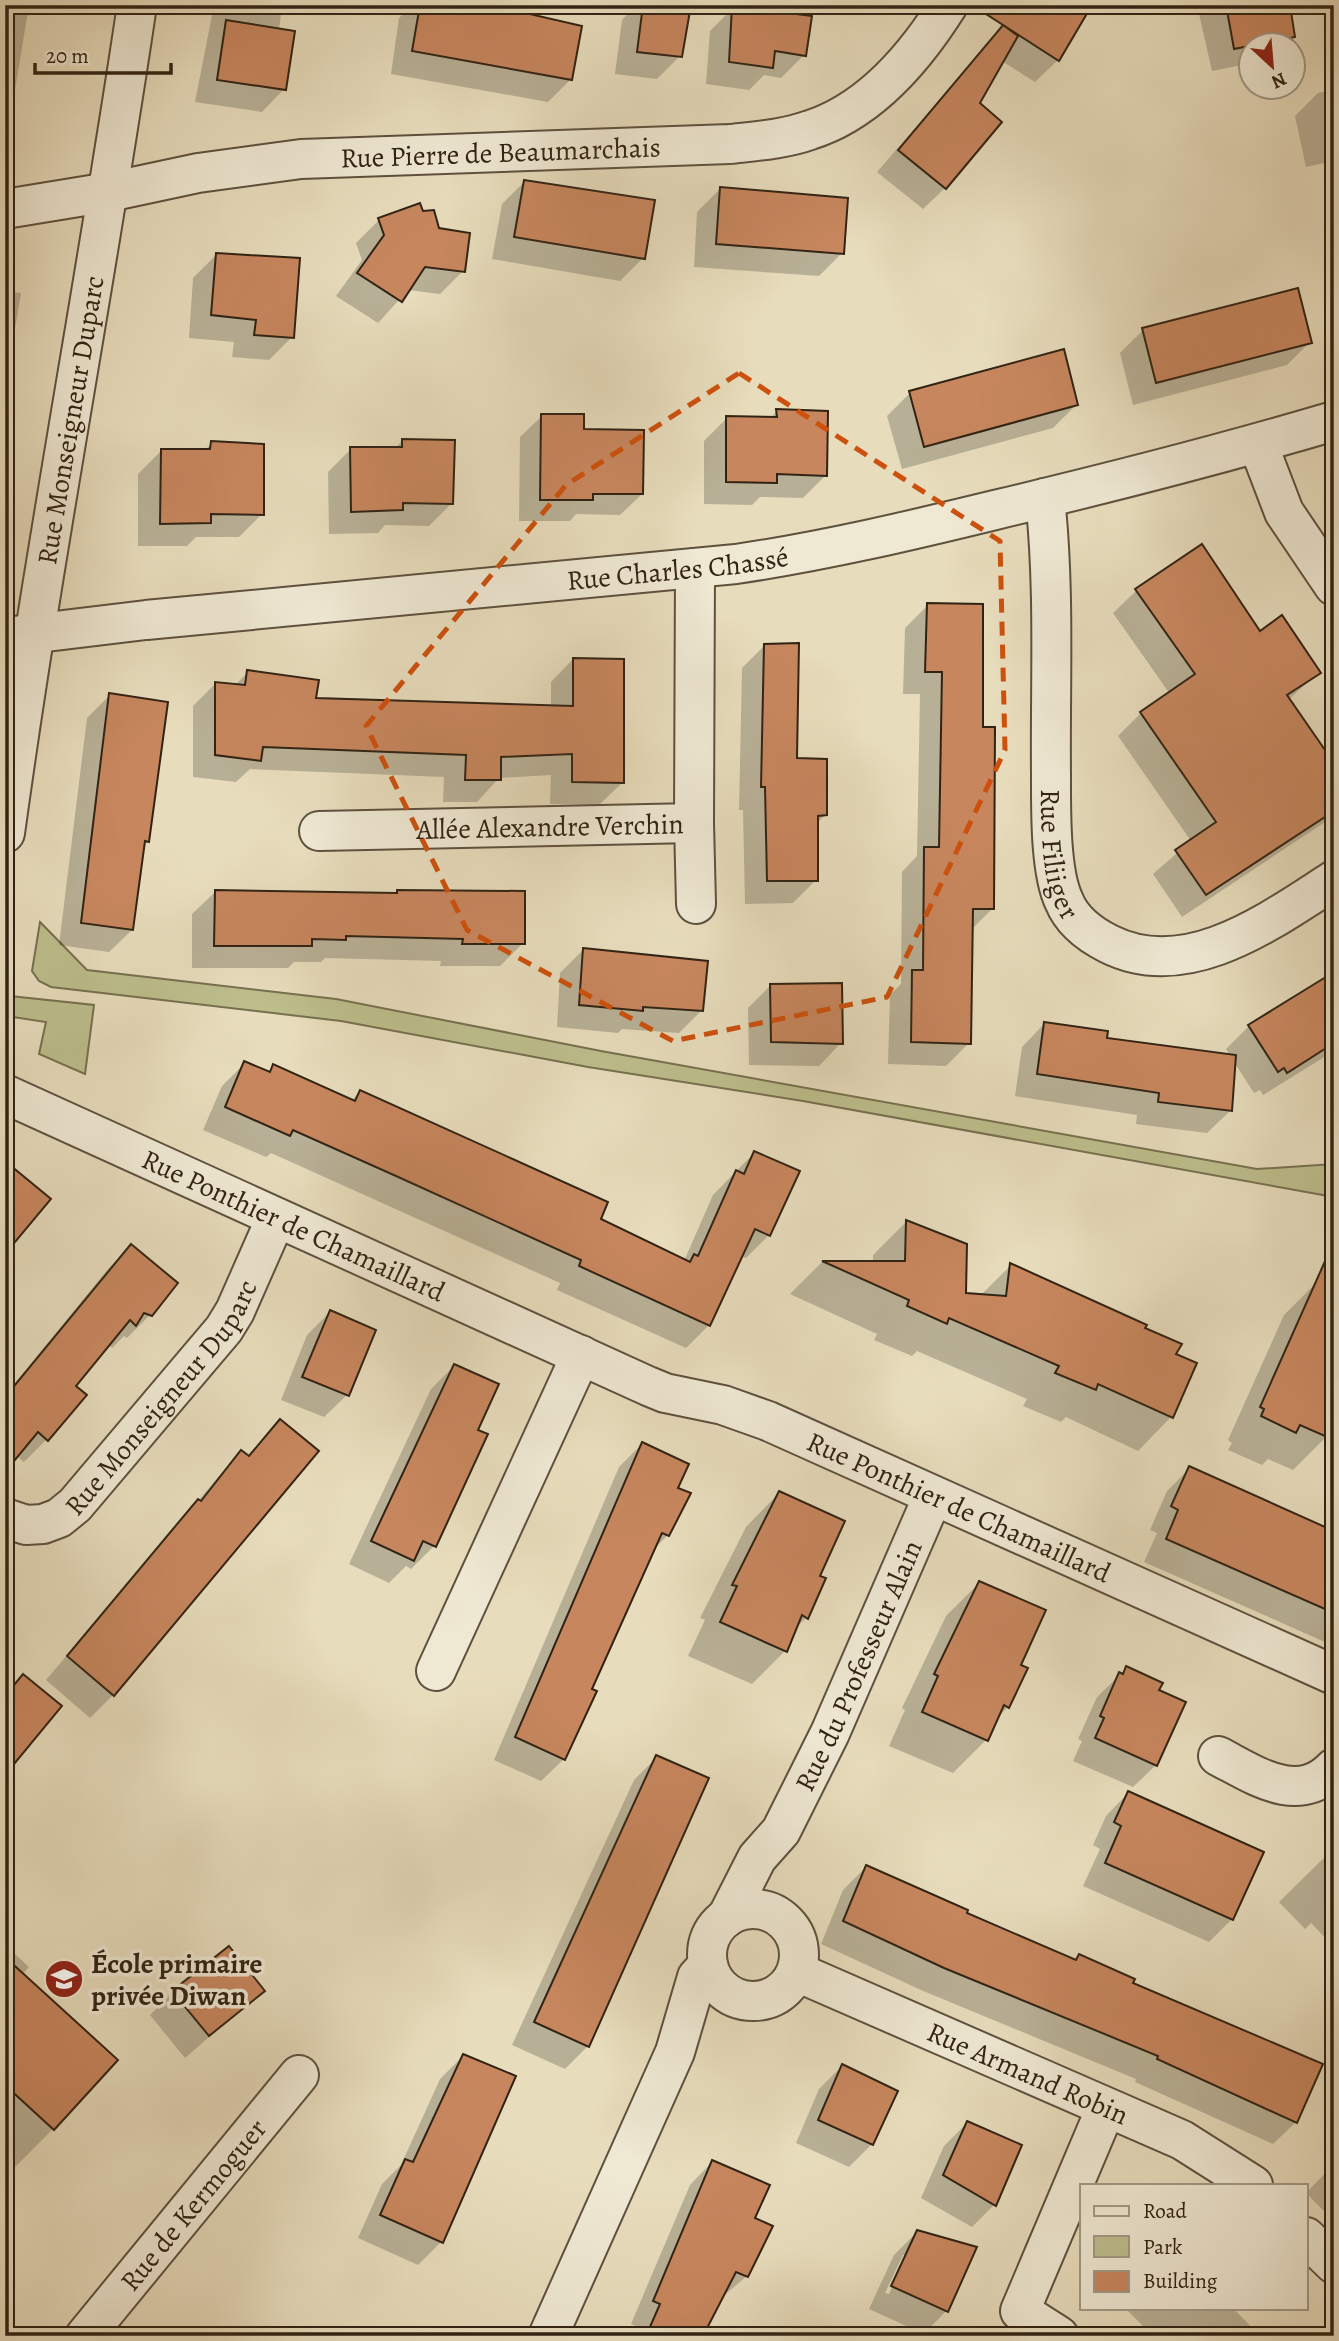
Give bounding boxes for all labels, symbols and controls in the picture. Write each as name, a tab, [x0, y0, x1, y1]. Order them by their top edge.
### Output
scale bar	[35, 32, 172, 76]
north arrow	[1238, 32, 1308, 102]
text: 20 m	[46, 42, 89, 70]
text: N	[1267, 66, 1291, 95]
street label: Rue Pierre de Beaumarchais	[340, 128, 661, 178]
street label: Rue Monseigneur Duparc	[28, 273, 114, 567]
street label: Rue Charles Chassé	[565, 538, 791, 600]
street label: Rue Filiiger	[1031, 789, 1088, 928]
street label: Allée Alexandre Verchin	[415, 805, 684, 849]
street label: Rue Ponthier de Chamaillard	[136, 1141, 452, 1312]
street label: Rue Monseigneur Duparc	[56, 1274, 266, 1524]
street label: Rue Ponthier de Chamaillard	[801, 1423, 1117, 1593]
street label: Rue du Professeur Alain	[786, 1534, 932, 1798]
place label: École primaire privée Diwan	[91, 1945, 263, 2015]
school or university icon: École primaire privée Diwan	[43, 1958, 85, 2000]
street label: Rue Armand Robin	[921, 2013, 1134, 2134]
street label: Rue de Kermoguer	[112, 2111, 276, 2299]
legend	[1080, 2184, 1308, 2310]
text: Road	[1143, 2197, 1187, 2225]
text: Park	[1143, 2233, 1183, 2261]
text: Building	[1143, 2267, 1218, 2295]

